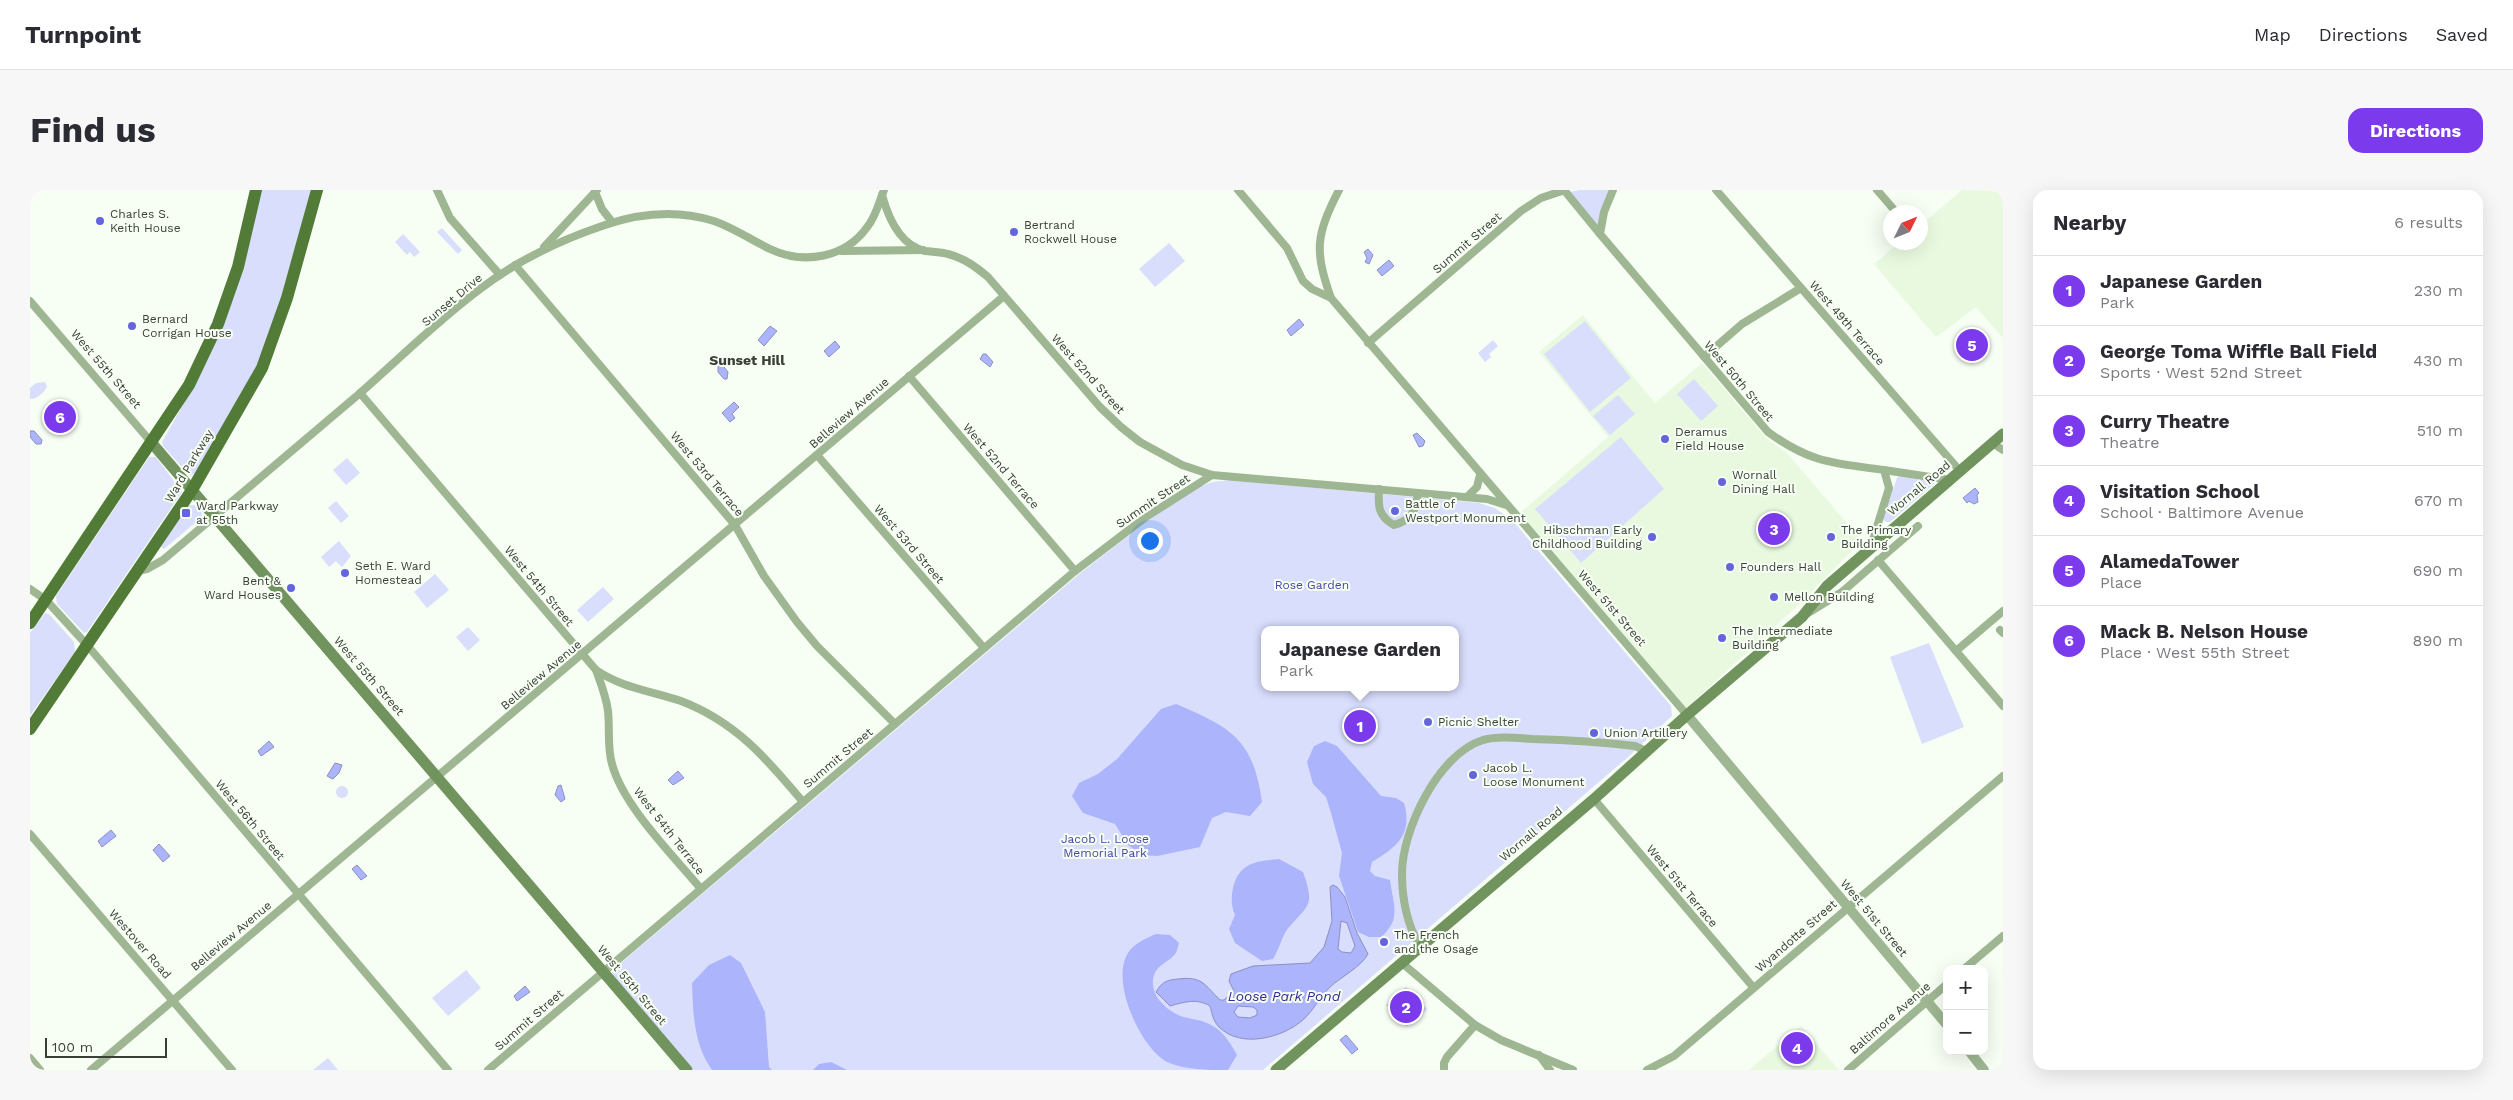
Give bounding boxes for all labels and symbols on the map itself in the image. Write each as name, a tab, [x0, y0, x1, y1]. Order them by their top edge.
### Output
north arrow	[1883, 205, 1928, 250]
place label: Charles S. Keith House	[110, 207, 181, 235]
street label: Summit Street	[1430, 209, 1504, 277]
marker: Charles S. Keith House	[94, 215, 106, 227]
place label: Bertrand Rockwell House	[1024, 218, 1117, 246]
marker: Bertrand Rockwell House	[1008, 226, 1020, 238]
street label: Sunset Drive	[419, 271, 485, 329]
street label: West 49th Terrace	[1806, 278, 1888, 368]
place label: Bernard Corrigan House	[142, 312, 232, 340]
marker: Bernard Corrigan House	[126, 320, 138, 332]
pin: 5	[1956, 326, 1988, 364]
street label: West 55th Street	[68, 327, 144, 411]
street label: West 52nd Street	[1048, 331, 1128, 417]
street label: West 50th Street	[1701, 338, 1777, 424]
district label: Sunset Hill	[709, 352, 785, 368]
street label: Belleview Avenue	[806, 375, 892, 451]
pin: 6	[44, 398, 76, 436]
street label: West 52nd Terrace	[960, 420, 1042, 512]
place label: Deramus Field House	[1675, 425, 1744, 453]
street label: Ward Parkway	[162, 426, 217, 505]
street label: West 53rd Terrace	[667, 429, 747, 519]
marker: Deramus Field House	[1659, 433, 1671, 445]
street label: Wornall Road	[1885, 458, 1953, 518]
place label: Wornall Dining Hall	[1732, 468, 1796, 496]
street label: Summit Street	[1113, 471, 1193, 531]
marker: Wornall Dining Hall	[1716, 476, 1728, 488]
place label: Battle of Westport Monument	[1405, 497, 1526, 525]
place label: Ward Parkway at 55th	[196, 499, 279, 527]
street label: West 53rd Street	[871, 502, 947, 586]
marker: Battle of Westport Monument	[1389, 505, 1401, 517]
marker: Ward Parkway at 55th	[180, 507, 192, 519]
pin: 3	[1758, 510, 1790, 548]
place label: Hibschman Early Childhood Building	[1532, 523, 1643, 551]
place label: The Primary Building	[1841, 523, 1912, 551]
your location	[1137, 528, 1163, 554]
marker: Hibschman Early Childhood Building	[1646, 531, 1658, 543]
marker: The Primary Building	[1825, 531, 1837, 543]
street label: West 54th Street	[501, 543, 577, 629]
place label: Seth E. Ward Homestead	[355, 559, 431, 587]
place label: Founders Hall	[1740, 560, 1821, 574]
marker: Founders Hall	[1724, 561, 1736, 573]
marker: Seth E. Ward Homestead	[339, 567, 351, 579]
street label: West 51st Street	[1575, 567, 1649, 649]
place label: Bent & Ward Houses	[204, 574, 282, 602]
park label: Rose Garden	[1275, 578, 1349, 592]
marker: Bent & Ward Houses	[285, 582, 297, 594]
place label: Mellon Building	[1784, 590, 1874, 604]
marker: Mellon Building	[1768, 591, 1780, 603]
place label: The Intermediate Building	[1732, 624, 1833, 652]
marker: The Intermediate Building	[1716, 632, 1728, 644]
street label: West 55th Street	[331, 634, 407, 718]
street label: Belleview Avenue	[498, 637, 584, 713]
pin: 1	[1344, 707, 1376, 745]
place label: Picnic Shelter	[1438, 715, 1519, 729]
marker: Picnic Shelter	[1422, 716, 1434, 728]
street label: Summit Street	[800, 725, 876, 791]
place label: Union Artillery	[1604, 726, 1688, 740]
marker: Union Artillery	[1588, 727, 1600, 739]
place label: Jacob L. Loose Monument	[1483, 761, 1585, 789]
marker: Jacob L. Loose Monument	[1467, 769, 1479, 781]
street label: West 56th Street	[212, 777, 288, 863]
street label: West 54th Terrace	[631, 785, 707, 878]
street label: Wornall Road	[1497, 804, 1565, 864]
park label: Jacob L. Loose Memorial Park	[1061, 832, 1149, 860]
street label: West 51st Terrace	[1643, 842, 1721, 930]
street label: West 51st Street	[1838, 876, 1910, 960]
street label: Wyandotte Street	[1753, 897, 1839, 975]
street label: Belleview Avenue	[188, 898, 274, 974]
street label: Westover Road	[106, 906, 174, 982]
place label: The French and the Osage	[1394, 928, 1479, 956]
marker: The French and the Osage	[1378, 936, 1390, 948]
street label: West 55th Street	[594, 942, 670, 1028]
street label: Baltimore Avenue	[1847, 979, 1933, 1057]
street label: Summit Street	[492, 986, 566, 1054]
water label: Loose Park Pond	[1228, 988, 1341, 1004]
pin: 2	[1390, 988, 1422, 1026]
pin: 4	[1781, 1029, 1813, 1067]
scale bar	[45, 1035, 168, 1058]

